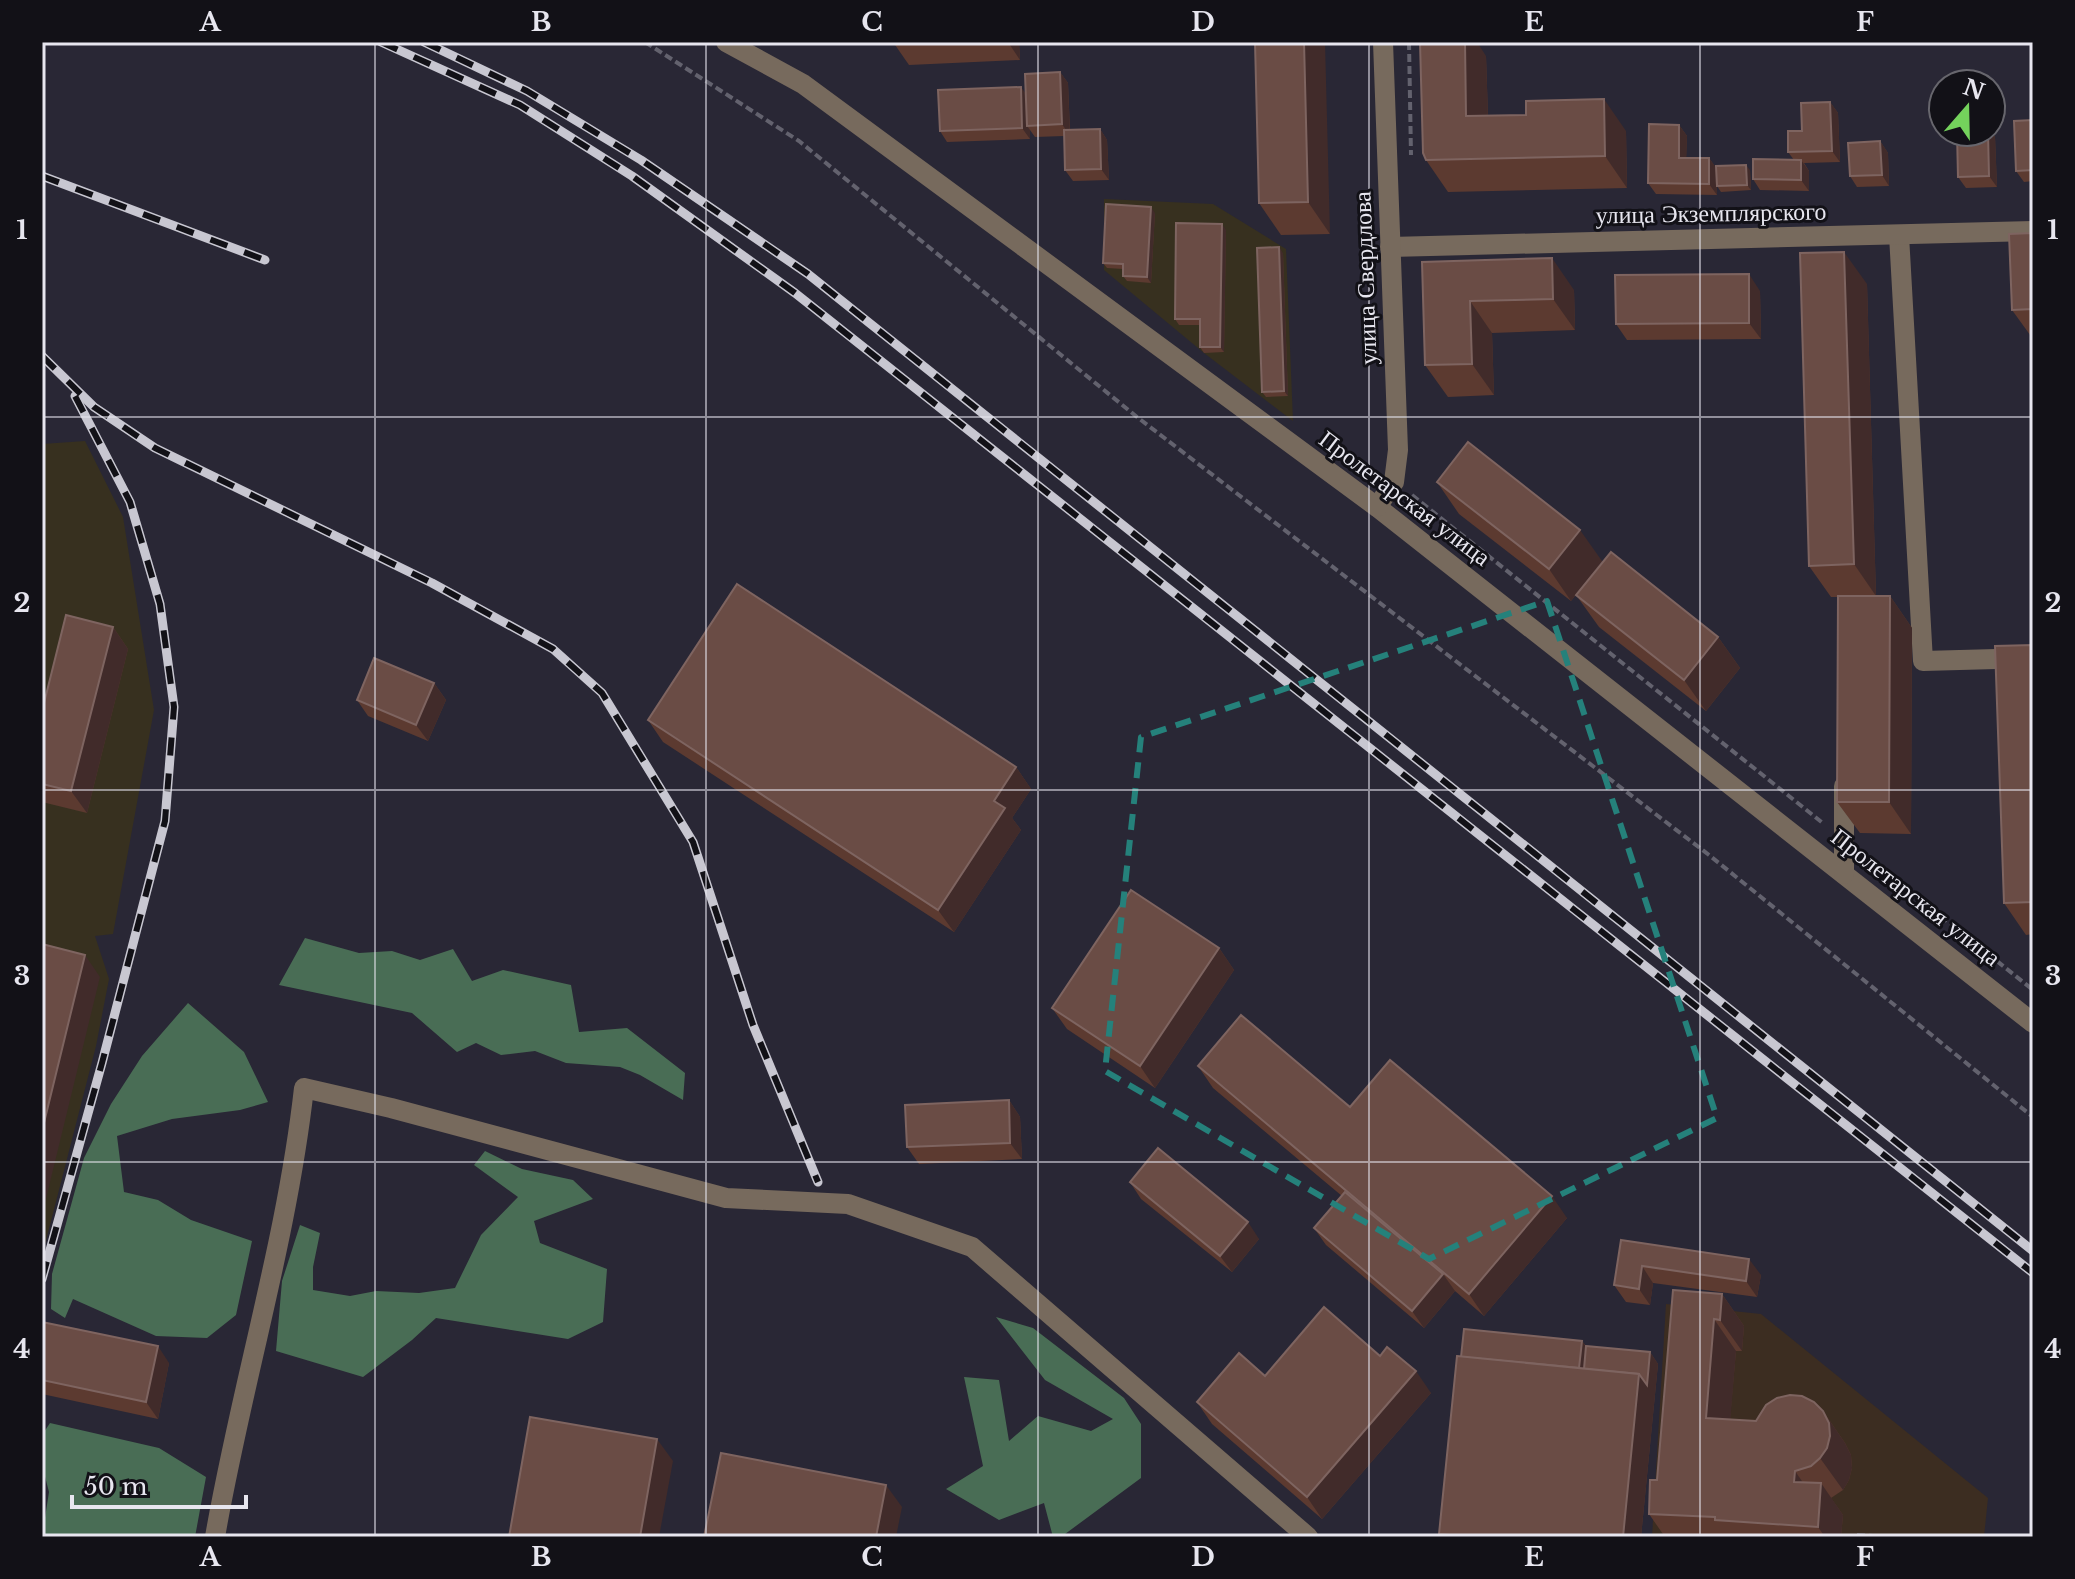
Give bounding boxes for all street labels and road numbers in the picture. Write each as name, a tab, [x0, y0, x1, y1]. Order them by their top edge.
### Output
street label: улица Свердлова	[1347, 190, 1383, 365]
street label: улица Экземплярского	[1595, 196, 1827, 230]
street label: Пролетарская улица	[1314, 424, 1497, 572]
street label: Пролетарская улица	[1826, 822, 2007, 972]

